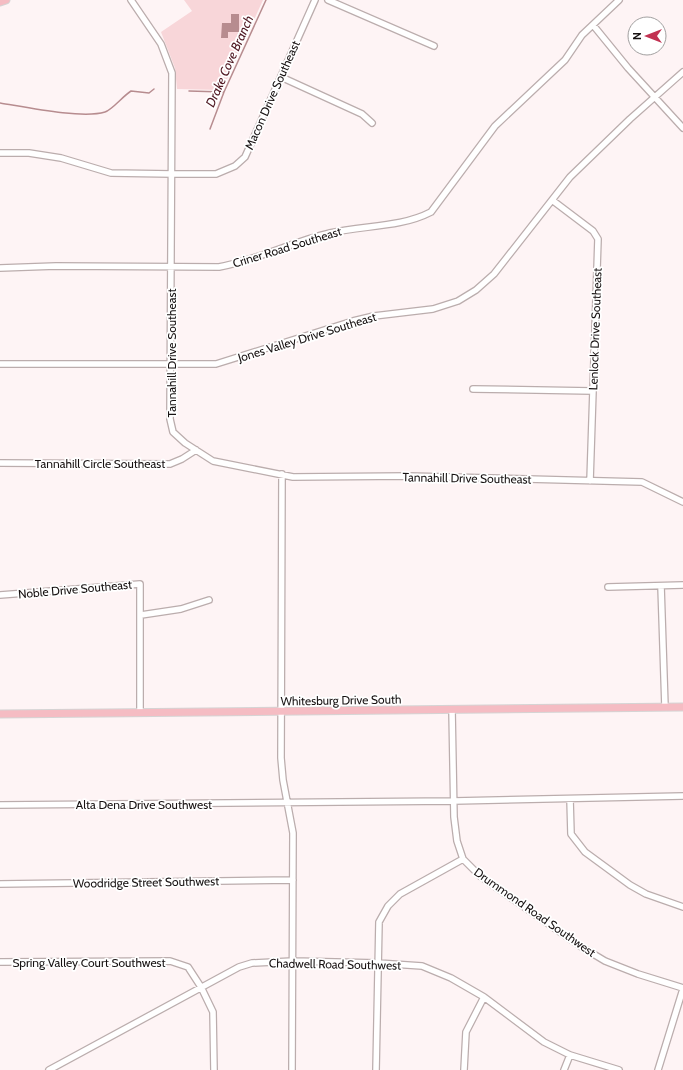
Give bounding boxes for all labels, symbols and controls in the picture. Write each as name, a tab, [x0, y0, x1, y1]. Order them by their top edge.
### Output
water label: Drake Cove Branch	[202, 13, 256, 109]
north arrow	[627, 16, 667, 56]
text: N	[630, 32, 644, 40]
street label: Macon Drive Southeast	[241, 38, 303, 152]
street label: Criner Road Southeast	[231, 223, 343, 271]
street label: Lenlock Drive Southeast	[585, 267, 605, 391]
street label: Tannahill Drive Southeast	[164, 289, 179, 418]
street label: Jones Valley Drive Southeast	[235, 309, 378, 366]
street label: Tannahill Circle Southeast	[35, 456, 165, 471]
street label: Tannahill Drive Southeast	[402, 469, 532, 487]
street label: Noble Drive Southeast	[17, 577, 133, 601]
street label: Whitesburg Drive South	[280, 691, 402, 709]
street label: Alta Dena Drive Southwest	[76, 797, 212, 812]
street label: Drummond Road Southwest	[471, 864, 599, 960]
street label: Woodridge Street Southwest	[73, 873, 219, 891]
street label: Spring Valley Court Southwest	[12, 955, 166, 970]
street label: Chadwell Road Southwest	[269, 955, 401, 973]

